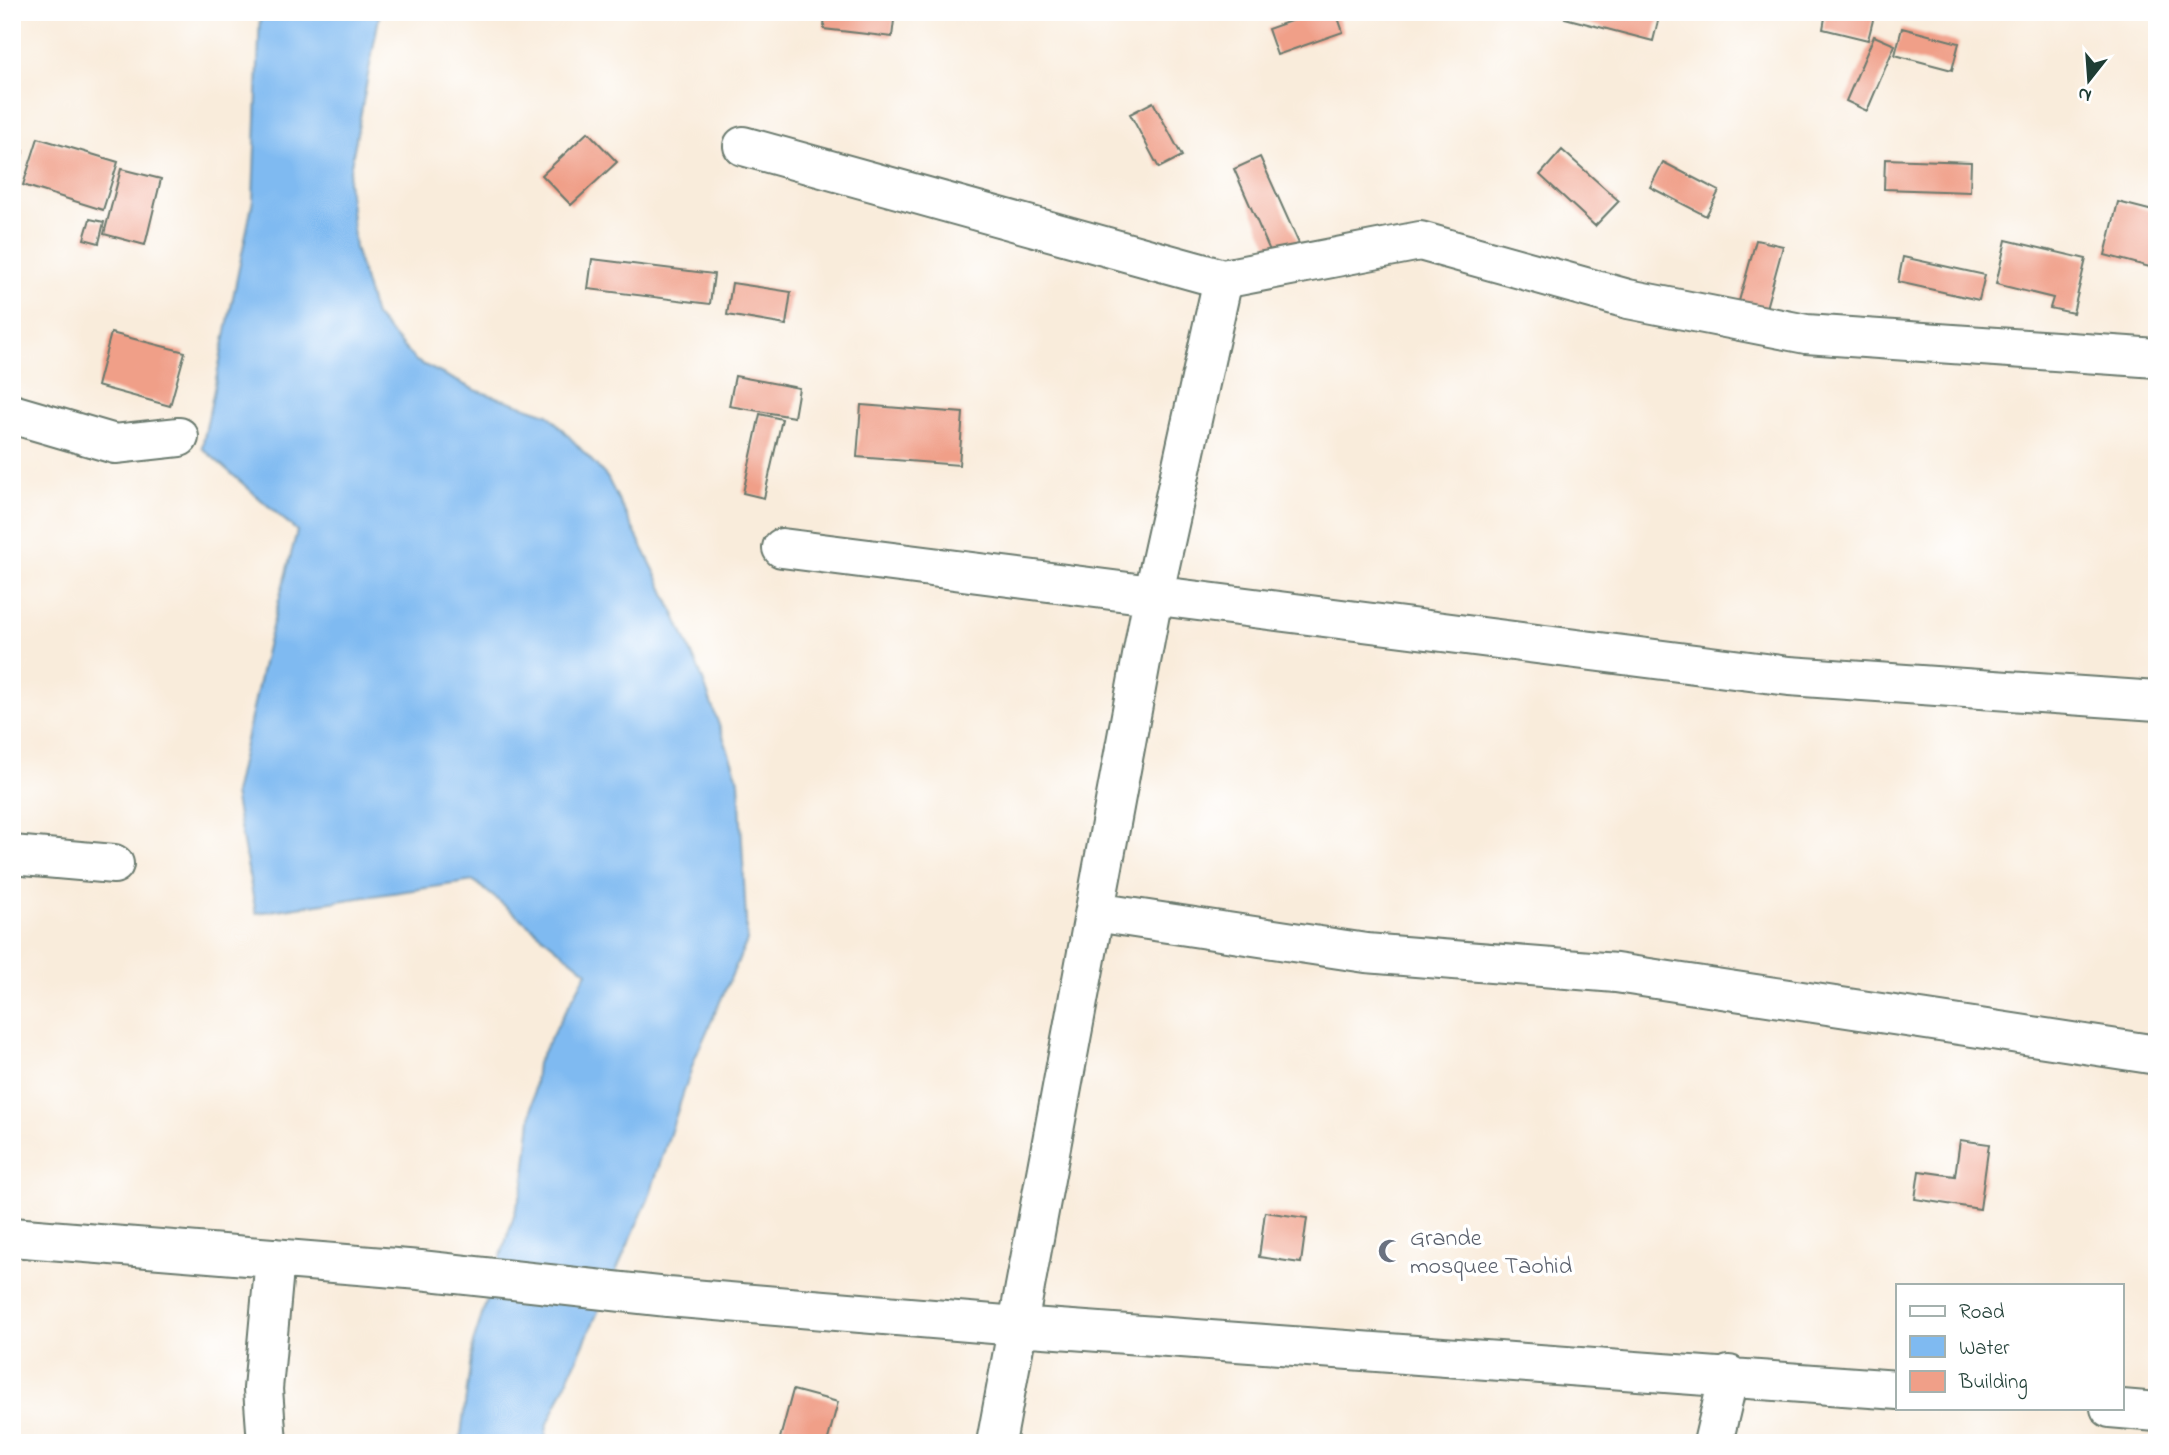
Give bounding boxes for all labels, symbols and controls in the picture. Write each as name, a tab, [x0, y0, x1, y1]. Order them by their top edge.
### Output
north arrow	[2054, 46, 2124, 116]
text: N	[2075, 79, 2095, 109]
place label: Grande mosquee Taohid	[1410, 1222, 1573, 1285]
mosque icon: Grande mosquee Taohid	[1376, 1237, 1404, 1265]
legend	[1896, 1284, 2124, 1410]
text: Road	[1959, 1298, 2005, 1328]
text: Water	[1959, 1334, 2010, 1364]
text: Building	[1958, 1368, 2028, 1400]

